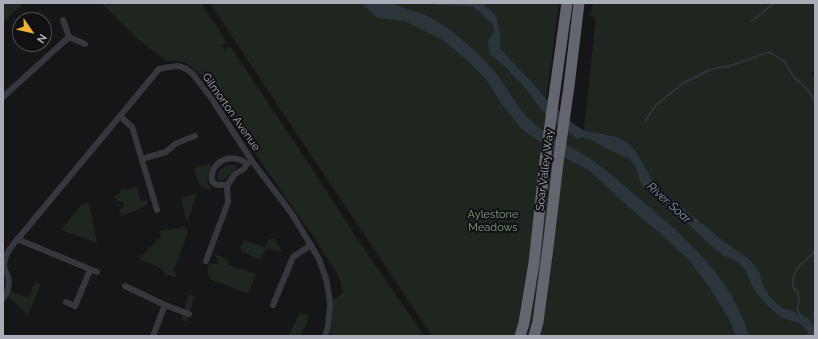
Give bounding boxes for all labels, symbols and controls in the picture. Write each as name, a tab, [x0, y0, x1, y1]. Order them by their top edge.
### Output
north arrow	[12, 12, 52, 52]
text: N	[34, 31, 49, 46]
street label: Gilmorton Avenue	[199, 71, 263, 153]
street label: Soar Valley Way	[533, 128, 557, 212]
water label: River Soar	[644, 179, 694, 227]
park label: Aylestone Meadows	[468, 208, 518, 234]

